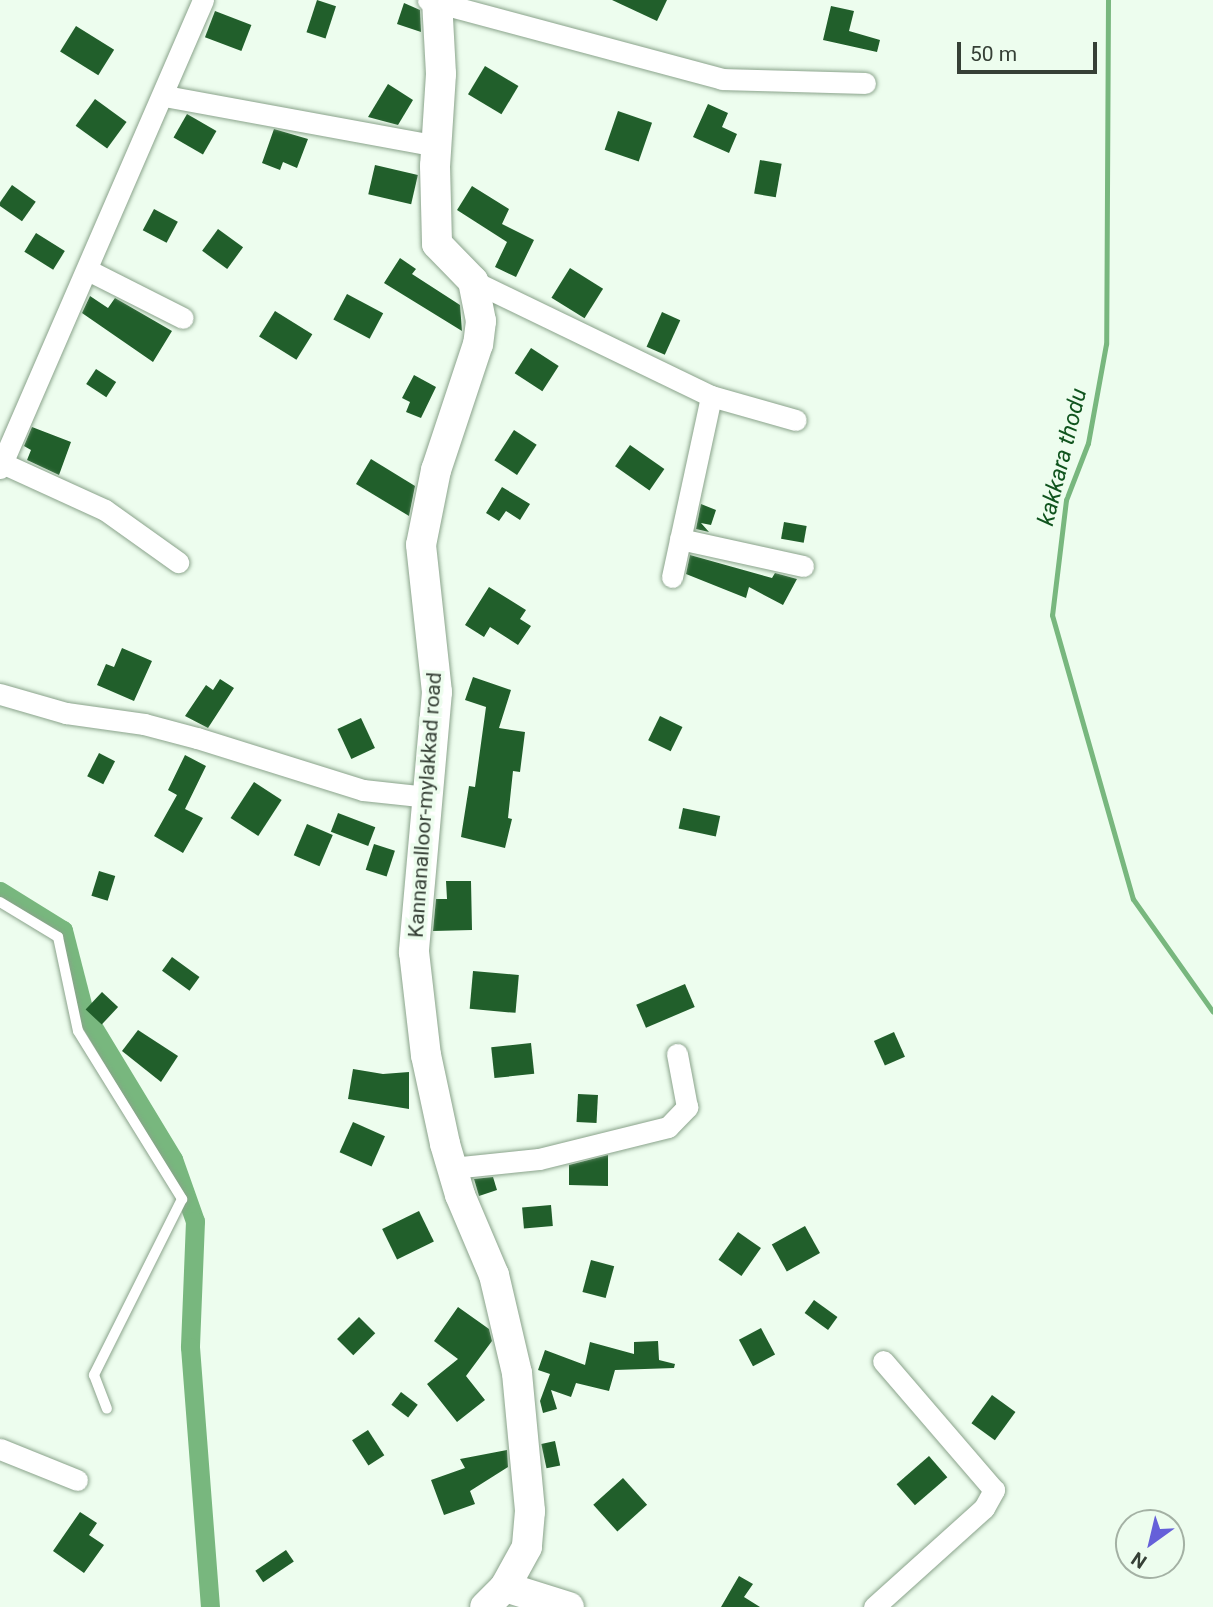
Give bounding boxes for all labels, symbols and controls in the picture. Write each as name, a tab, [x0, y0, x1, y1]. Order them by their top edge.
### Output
scale bar	[961, 28, 1101, 72]
text: 50 m	[970, 42, 1017, 66]
water label: kakkara thodu	[1033, 386, 1093, 528]
street label: Kannanalloor-mylakkad road	[403, 671, 447, 939]
north arrow	[1115, 1509, 1185, 1579]
text: N	[1127, 1547, 1151, 1573]

